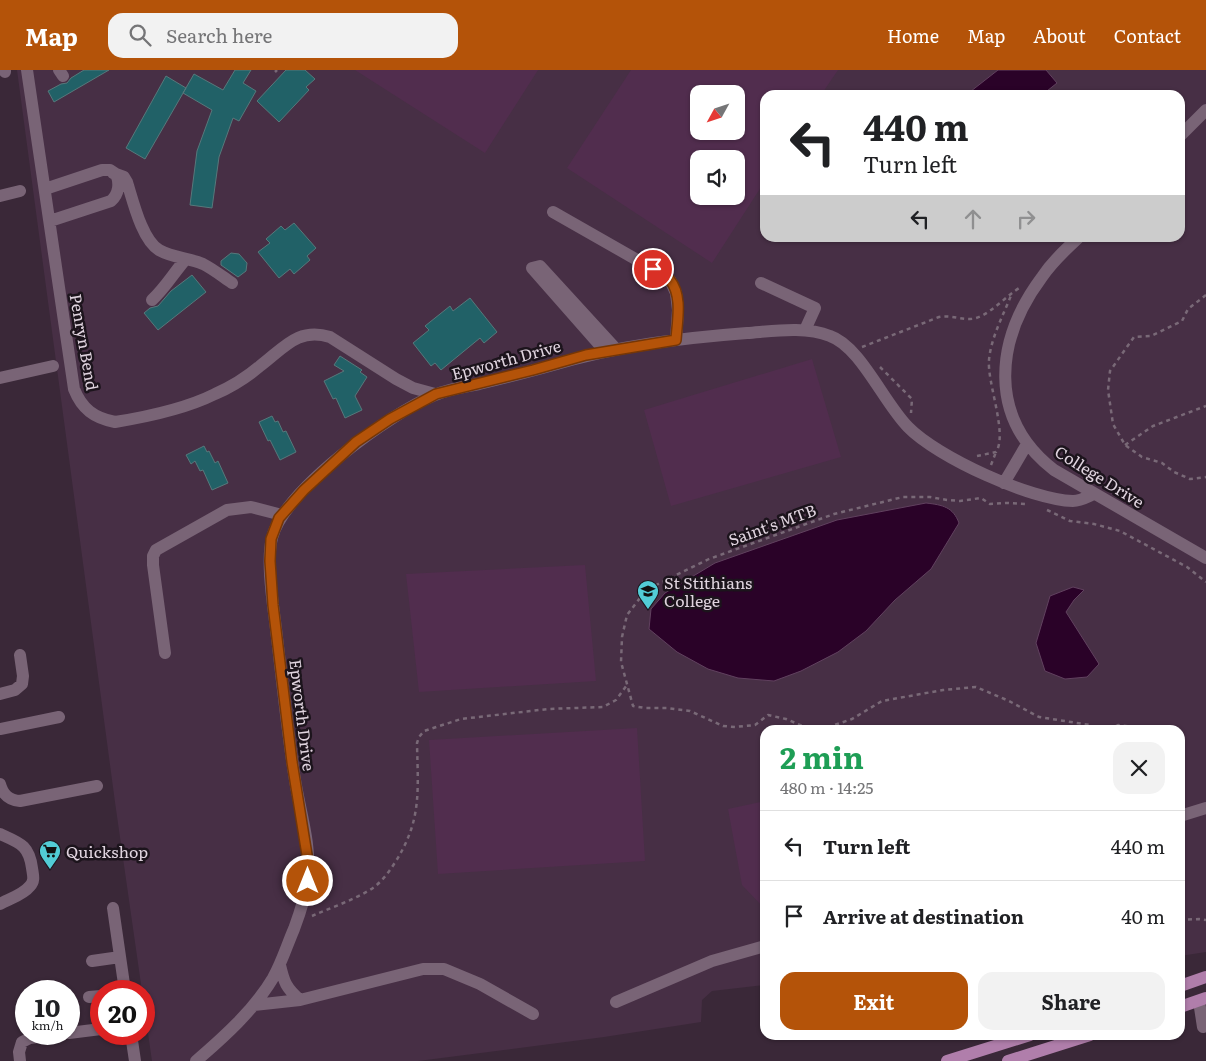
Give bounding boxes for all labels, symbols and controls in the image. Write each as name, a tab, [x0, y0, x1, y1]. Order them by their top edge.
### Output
search box	[108, 13, 458, 58]
text: Map	[25, 18, 78, 53]
icon: search	[126, 21, 154, 49]
text: Search here	[166, 21, 272, 49]
text: Home	[887, 22, 939, 49]
text: Map	[967, 22, 1005, 49]
text: About	[1033, 22, 1086, 49]
text: Contact	[1114, 22, 1181, 49]
north arrow	[690, 85, 745, 140]
map controls	[690, 85, 745, 205]
text: 440 m	[863, 100, 969, 152]
icon: left	[780, 110, 845, 175]
text: Turn left	[863, 147, 957, 180]
button: sound	[690, 150, 745, 205]
icon: left	[906, 205, 934, 233]
icon: ahead	[959, 205, 987, 233]
icon: right	[1012, 205, 1040, 233]
pin	[632, 248, 674, 290]
icon: arrive	[639, 255, 667, 283]
street label: Penryn Bend	[65, 292, 105, 392]
street label: Epworth Drive	[449, 333, 563, 385]
street label: College Drive	[1051, 439, 1149, 513]
street label: Saint's MTB	[725, 497, 819, 551]
place label: St Stithians College	[664, 570, 752, 612]
school or university icon: St Stithians College	[636, 579, 660, 610]
street label: Epworth Drive	[284, 658, 322, 772]
text: 2 min	[780, 734, 864, 778]
button: close	[1113, 742, 1165, 794]
text: 480 m · 14:25	[780, 775, 873, 799]
icon: left	[780, 832, 808, 860]
text: Turn left	[823, 832, 910, 860]
text: 440 m	[1111, 832, 1165, 860]
supermarket icon: Quickshop	[38, 839, 62, 870]
place label: Quickshop	[66, 839, 148, 863]
position arrow	[281, 854, 333, 906]
icon: arrive	[780, 902, 808, 930]
text: Arrive at destination	[823, 902, 1024, 930]
text: 40 m	[1121, 902, 1165, 930]
button: Exit	[780, 972, 968, 1030]
button: Share	[978, 972, 1165, 1030]
speed limit sign: 20	[90, 980, 155, 1045]
text: 10	[35, 988, 60, 1025]
text: km/h	[32, 1016, 63, 1034]

